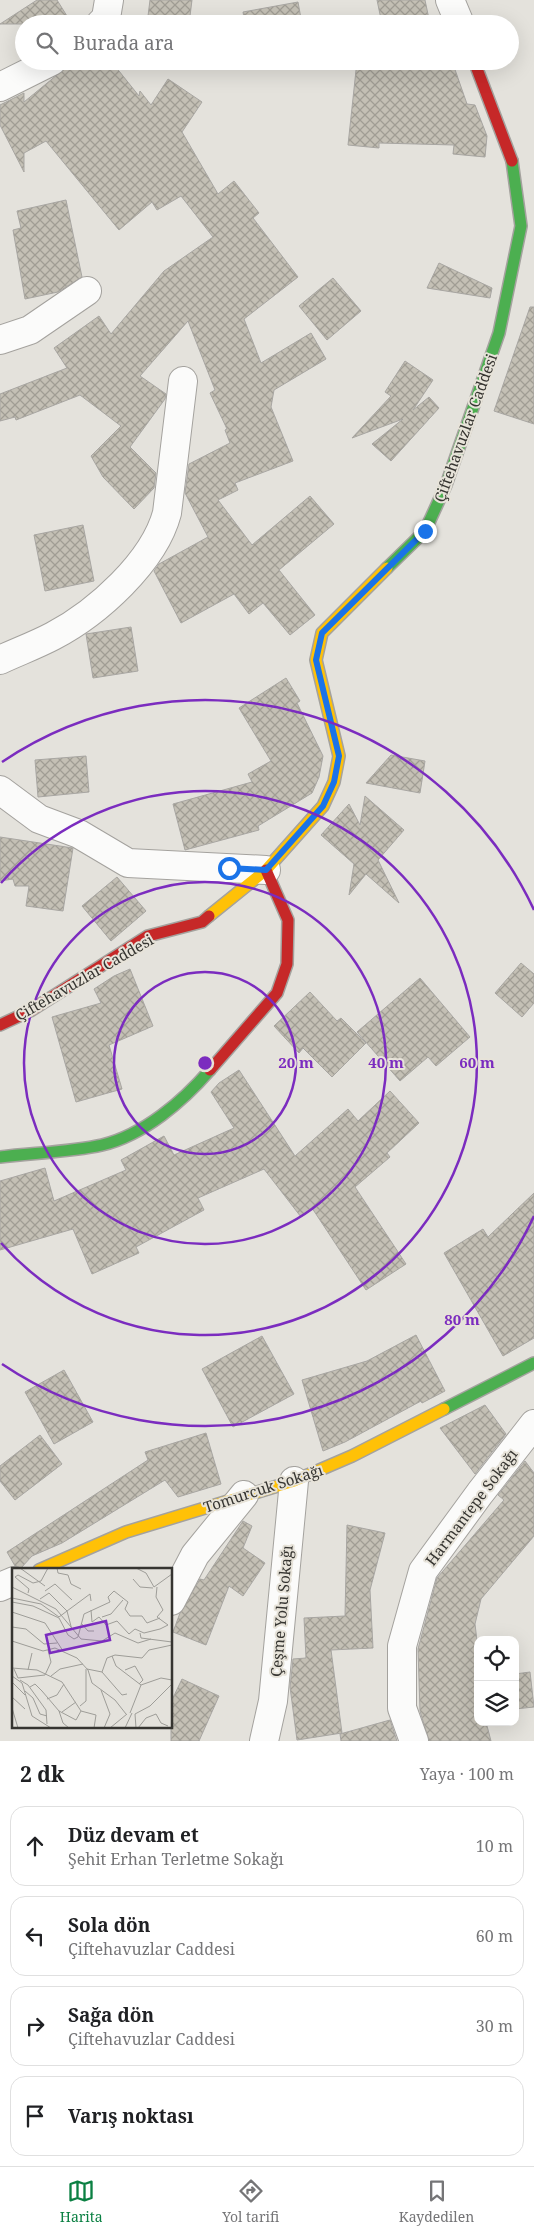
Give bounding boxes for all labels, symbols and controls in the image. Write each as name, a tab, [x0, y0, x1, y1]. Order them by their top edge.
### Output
search box	[15, 15, 519, 70]
icon: search	[33, 29, 61, 57]
text: Burada ara	[73, 30, 174, 56]
street label: Çiftehavuzlar Caddesi	[429, 351, 501, 505]
route end	[414, 520, 437, 543]
route start	[218, 857, 241, 880]
street label: Çiftehavuzlar Caddesi	[11, 929, 157, 1025]
text: 20 m	[278, 1052, 314, 1072]
text: 40 m	[368, 1052, 404, 1072]
text: 60 m	[459, 1052, 495, 1072]
centre of rings	[196, 1054, 214, 1072]
text: 80 m	[444, 1309, 480, 1329]
street label: Harmantepe Sokağı	[421, 1445, 522, 1569]
street label: Tomurcuk Sokağı	[201, 1459, 325, 1517]
street label: Çeşme Yolu Sokağı	[265, 1544, 297, 1678]
inset map	[12, 1568, 172, 1728]
map controls	[474, 1636, 519, 1726]
button: locate	[474, 1636, 519, 1681]
button: layers	[474, 1681, 519, 1726]
text: 2 dk	[20, 1760, 64, 1788]
text: Yaya · 100 m	[420, 1763, 514, 1785]
text: Düz devam et	[68, 1822, 199, 1848]
icon: ahead	[21, 1832, 49, 1860]
text: 10 m	[476, 1835, 513, 1857]
text: Şehit Erhan Terletme Sokağı	[68, 1848, 284, 1870]
text: Sola dön	[68, 1912, 150, 1938]
icon: left	[21, 1922, 49, 1950]
text: 60 m	[476, 1925, 513, 1947]
text: Çiftehavuzlar Caddesi	[68, 1938, 235, 1960]
text: Sağa dön	[68, 2002, 154, 2028]
icon: right	[21, 2012, 49, 2040]
text: 30 m	[476, 2015, 513, 2037]
text: Çiftehavuzlar Caddesi	[68, 2028, 235, 2050]
icon: arrive	[21, 2102, 49, 2130]
text: Varış noktası	[68, 2103, 194, 2129]
tab: Harita	[60, 2177, 103, 2226]
tab: Yol tarifi	[222, 2177, 279, 2226]
tab: Kaydedilen	[399, 2177, 474, 2226]

